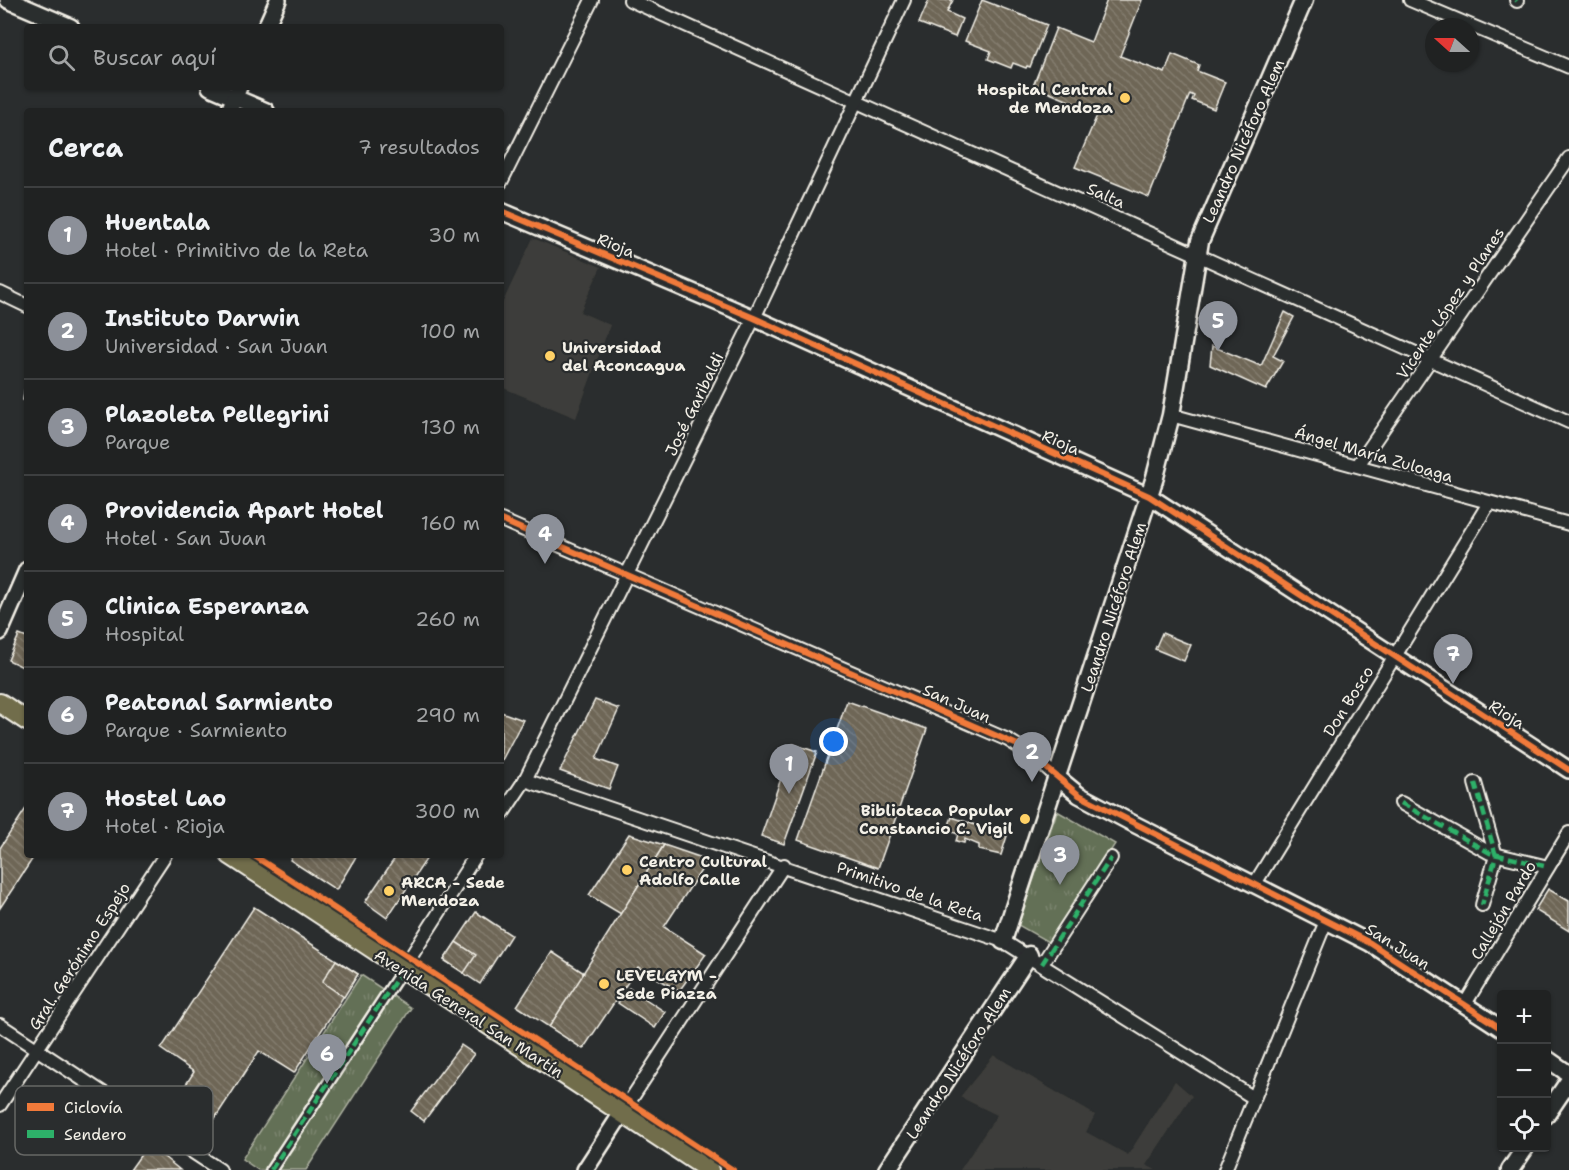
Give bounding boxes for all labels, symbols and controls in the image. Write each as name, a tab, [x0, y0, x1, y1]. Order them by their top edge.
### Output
north arrow	[1425, 18, 1479, 72]
search box	[24, 24, 504, 90]
icon: search	[45, 41, 78, 74]
text: Buscar aquí	[93, 43, 216, 72]
street label: Leandro Nicéforo Alem	[1198, 56, 1289, 227]
place label: Hospital Central de Mendoza	[977, 79, 1113, 118]
marker: Hospital Central de Mendoza	[1118, 91, 1132, 105]
text: Cerca	[48, 130, 123, 165]
text: 7 resultados	[358, 134, 480, 160]
street label: Salta	[1083, 178, 1128, 213]
text: Huentala	[105, 208, 210, 237]
text: 1	[63, 222, 72, 248]
text: 30 m	[428, 222, 480, 248]
street label: Vicente López y Planes	[1392, 223, 1509, 383]
street label: Rioja	[594, 228, 638, 263]
text: Hotel · Primitivo de la Reta	[105, 237, 368, 263]
pin: 5	[1198, 302, 1238, 351]
text: Instituto Darwin	[105, 304, 300, 333]
text: 2	[61, 318, 75, 344]
text: 100 m	[420, 318, 480, 344]
text: Universidad · San Juan	[105, 333, 328, 359]
place label: Universidad del Aconcagua	[562, 337, 686, 376]
marker: Universidad del Aconcagua	[543, 349, 557, 363]
street label: José Garibaldi	[660, 349, 729, 459]
text: Plazoleta Pellegrini	[105, 400, 329, 429]
text: 3	[61, 414, 75, 440]
text: 130 m	[421, 414, 480, 440]
street label: Ángel María Zuloaga	[1292, 422, 1456, 487]
street label: Rioja	[1039, 425, 1083, 460]
text: Parque	[105, 429, 170, 455]
text: Providencia Apart Hotel	[105, 496, 384, 525]
text: 4	[61, 510, 75, 536]
text: 160 m	[421, 510, 480, 536]
pin: 4	[526, 514, 564, 564]
street label: Leandro Nicéforo Alem	[1076, 519, 1151, 695]
text: Hotel · San Juan	[105, 525, 266, 551]
text: Clinica Esperanza	[105, 592, 309, 621]
text: 5	[61, 606, 74, 632]
text: 260 m	[415, 606, 480, 632]
text: Hospital	[105, 621, 184, 647]
pin: 7	[1434, 634, 1472, 684]
street label: Don Bosco	[1319, 662, 1378, 740]
street label: San Juan	[920, 679, 994, 728]
text: Peatonal Sarmiento	[105, 688, 333, 717]
street label: Rioja	[1485, 695, 1529, 734]
text: 6	[61, 702, 75, 728]
text: 290 m	[415, 702, 480, 728]
text: Parque · Sarmiento	[105, 717, 287, 743]
your location	[819, 727, 848, 756]
pin: 2	[1012, 732, 1052, 782]
pin: 1	[770, 744, 808, 794]
text: Hostel Lao	[105, 784, 226, 813]
text: 7	[61, 798, 75, 824]
text: 300 m	[414, 798, 480, 824]
place label: Biblioteca Popular Constancio C. Vigil	[859, 800, 1013, 839]
marker: Biblioteca Popular Constancio C. Vigil	[1018, 812, 1032, 826]
text: Hotel · Rioja	[105, 813, 225, 839]
pin: 3	[1040, 836, 1080, 885]
place label: Centro Cultural Adolfo Calle	[639, 851, 768, 890]
street label: Primitivo de la Reta	[834, 857, 986, 926]
street label: Callejón Pardo	[1466, 857, 1541, 963]
marker: Centro Cultural Adolfo Calle	[620, 863, 634, 877]
place label: ARCA - Sede Mendoza	[401, 872, 505, 911]
street label: Gral. Gerónimo Espejo	[24, 879, 135, 1034]
marker: ARCA - Sede Mendoza	[382, 884, 396, 898]
street label: San Juan	[1362, 918, 1434, 975]
street label: Avenida General San Martín	[370, 944, 567, 1083]
place label: LEVELGYM - Sede Piazza	[616, 965, 717, 1004]
marker: LEVELGYM - Sede Piazza	[597, 977, 611, 991]
street label: Leandro Nicéforo Alem	[901, 983, 1016, 1143]
map controls	[1497, 990, 1551, 1152]
button: +	[1497, 990, 1551, 1044]
pin: 6	[308, 1034, 346, 1084]
button: −	[1497, 1044, 1551, 1098]
legend	[15, 1086, 213, 1155]
text: Ciclovía	[64, 1097, 123, 1118]
button: locate	[1497, 1098, 1551, 1152]
text: Sendero	[64, 1124, 126, 1145]

